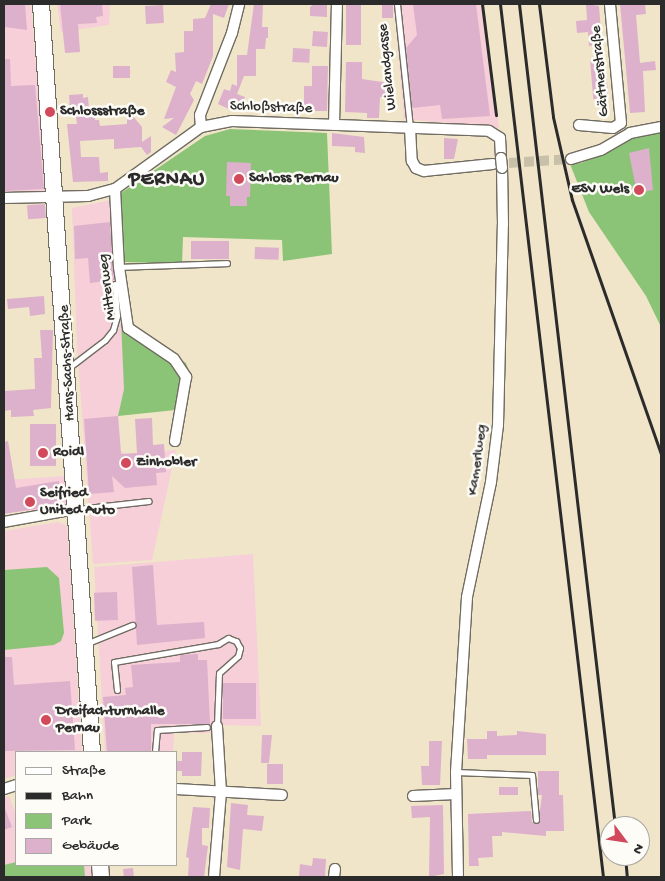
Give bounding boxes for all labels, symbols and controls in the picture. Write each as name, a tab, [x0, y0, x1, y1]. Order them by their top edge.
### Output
street label: Wielandgasse	[375, 23, 401, 111]
street label: Gärtnerstraße	[588, 25, 614, 117]
street label: Schloßstraße	[229, 98, 313, 118]
place label: Schlossstraße	[60, 103, 144, 121]
marker: Schlossstraße	[44, 106, 56, 118]
district label: PERNAU	[128, 168, 206, 192]
place label: Schloss Pernau	[249, 170, 339, 188]
marker: Schloss Pernau	[233, 173, 245, 185]
place label: ESV Wels	[571, 181, 629, 199]
marker: ESV Wels	[633, 184, 645, 196]
street label: Mitterweg	[95, 253, 121, 321]
street label: Hans-Sachs-Straße	[56, 304, 80, 422]
street label: Kamerlweg	[464, 423, 492, 497]
place label: Roidl	[53, 444, 84, 462]
marker: Roidl	[37, 447, 49, 459]
place label: Zinhobler	[136, 454, 196, 472]
marker: Zinhobler	[120, 457, 132, 469]
place label: Seifried United Auto	[40, 484, 115, 519]
marker: Seifried United Auto	[24, 496, 36, 508]
place label: Dreifachturnhalle Pernau	[56, 702, 164, 737]
marker: Dreifachturnhalle Pernau	[40, 714, 52, 726]
legend	[15, 751, 178, 866]
text: Straße	[62, 762, 106, 780]
text: Bahn	[62, 787, 93, 805]
text: Park	[62, 812, 91, 830]
north arrow	[600, 816, 650, 866]
text: Gebäude	[62, 837, 119, 855]
text: N	[628, 840, 647, 857]

